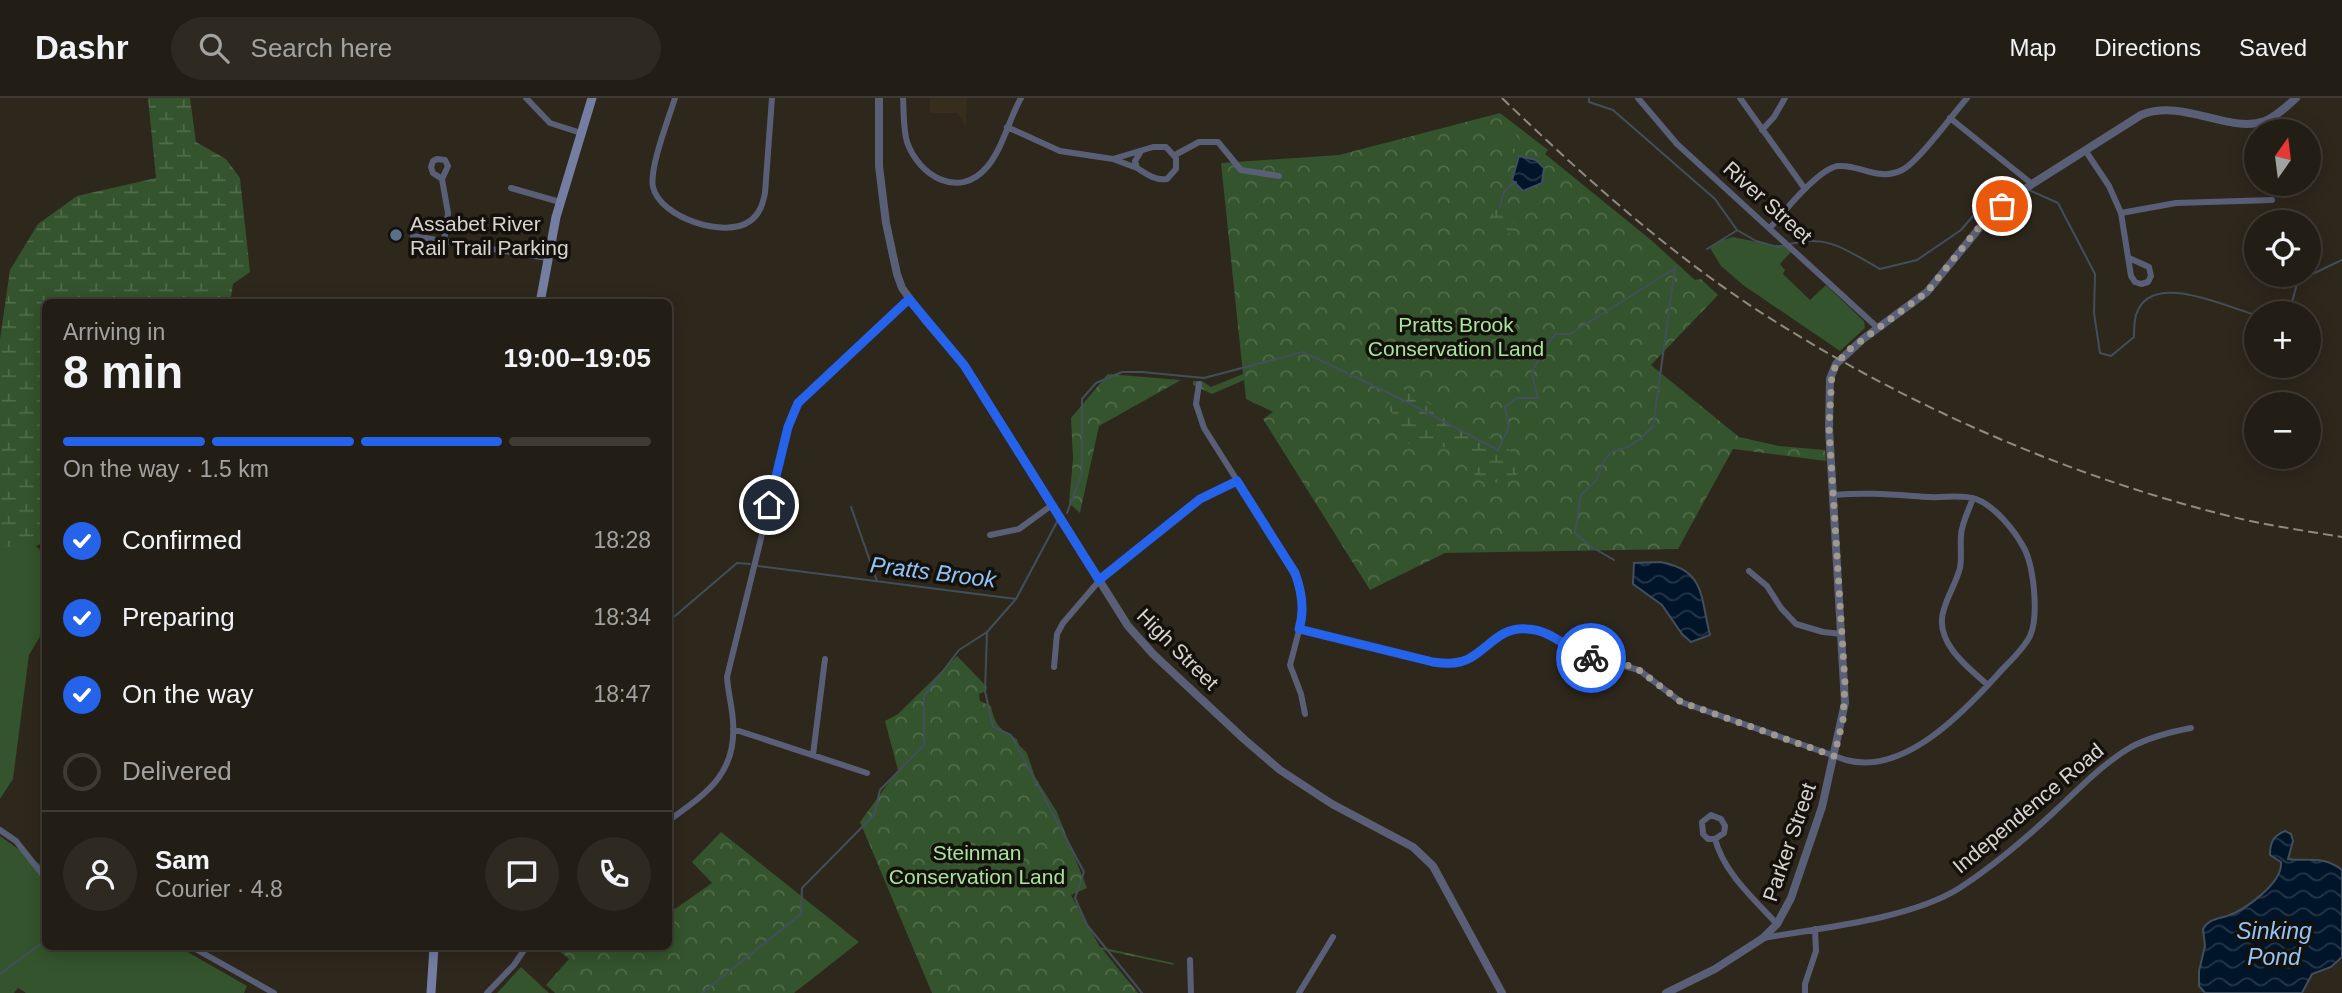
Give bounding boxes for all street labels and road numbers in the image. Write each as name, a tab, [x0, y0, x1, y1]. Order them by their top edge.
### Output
street label: River Street	[1719, 156, 1817, 248]
street label: High Street	[1133, 604, 1223, 694]
street label: Independence Road	[1948, 738, 2108, 878]
street label: Parker Street	[1758, 780, 1820, 904]

